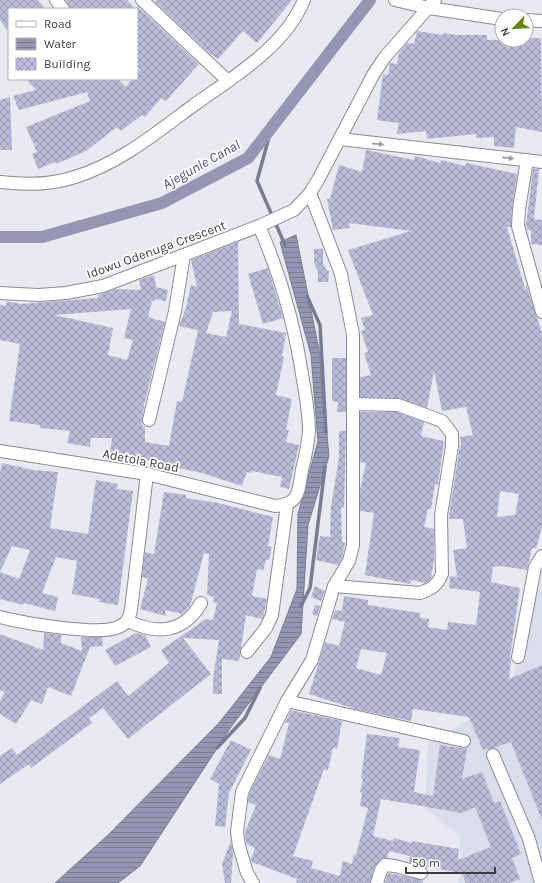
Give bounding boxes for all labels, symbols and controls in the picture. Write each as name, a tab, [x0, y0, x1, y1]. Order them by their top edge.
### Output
legend	[8, 8, 138, 80]
north arrow	[494, 8, 534, 48]
text: Road	[44, 17, 72, 31]
text: N	[498, 26, 513, 38]
text: Water	[44, 37, 77, 51]
text: Building	[44, 57, 91, 71]
water label: Ajegunle Canal	[160, 136, 243, 193]
one-way arrow	[372, 140, 384, 147]
one-way arrow	[502, 155, 514, 161]
street label: Idowu Odenuga Crescent	[84, 217, 228, 282]
street label: Adetola Road	[101, 446, 180, 475]
scale bar	[406, 849, 495, 875]
text: 50 m	[412, 856, 440, 870]

